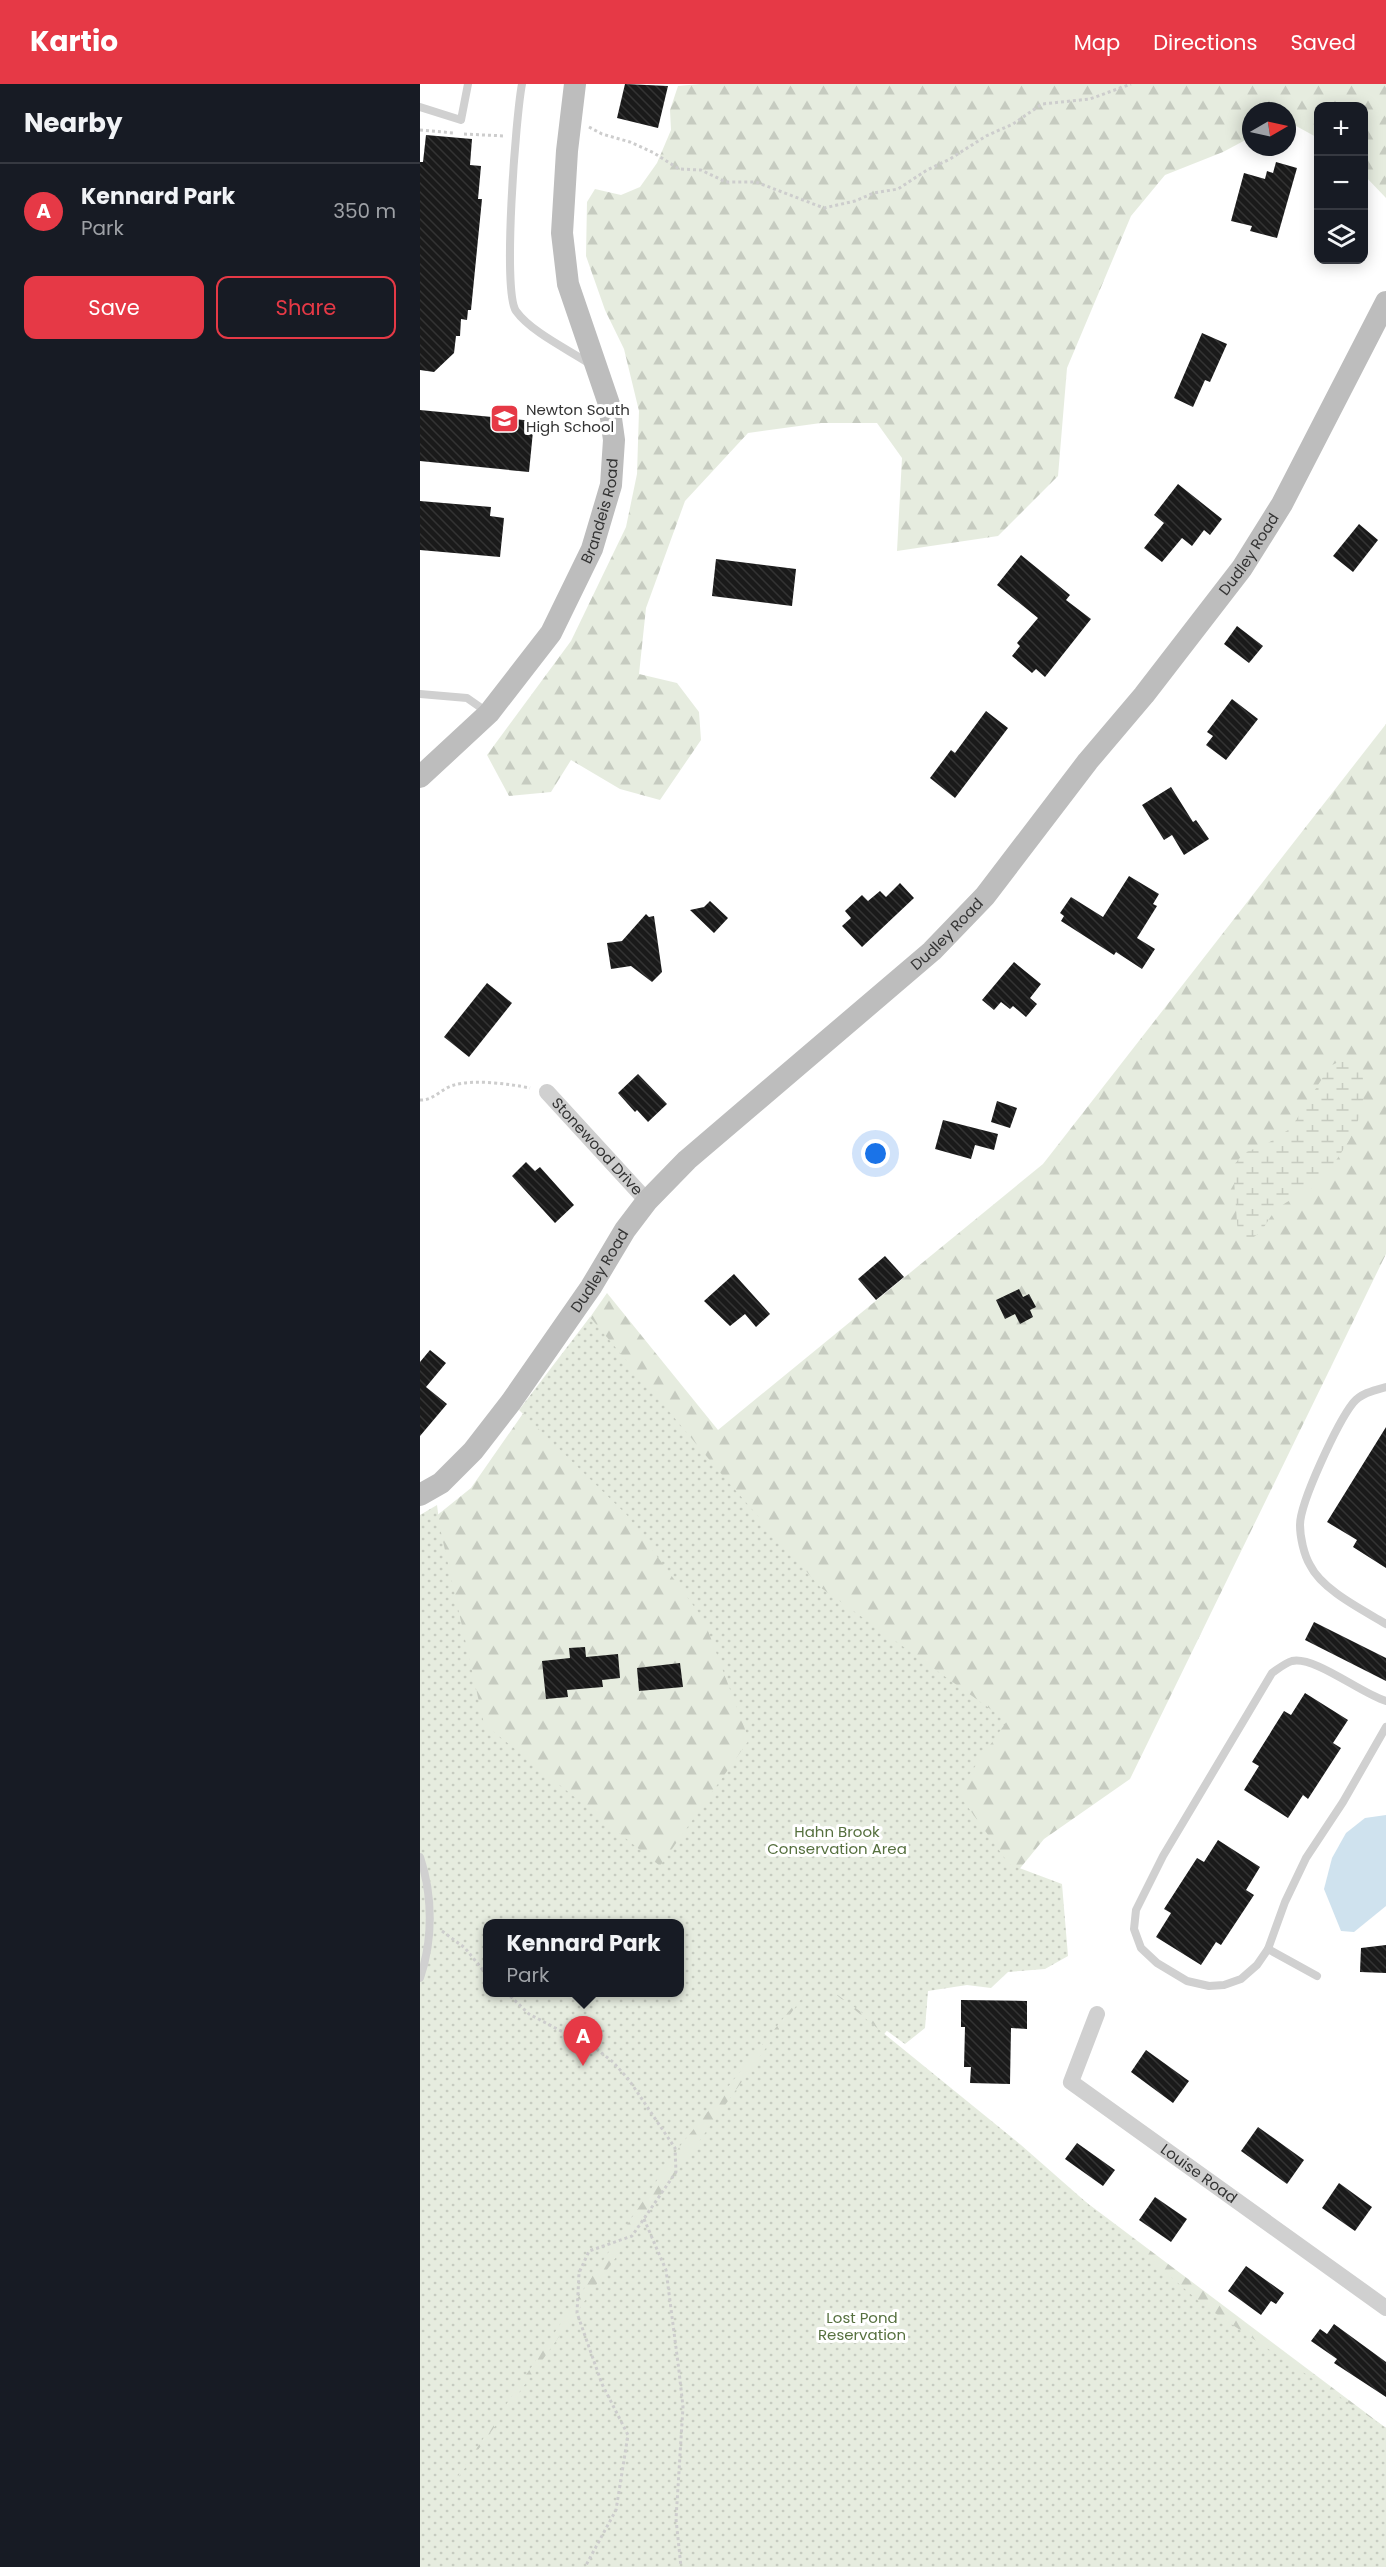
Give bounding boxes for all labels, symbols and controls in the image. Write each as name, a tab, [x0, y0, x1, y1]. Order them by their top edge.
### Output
text: Kartio	[30, 22, 118, 61]
text: Map	[1074, 28, 1120, 57]
text: Directions	[1153, 28, 1257, 57]
text: Saved	[1290, 28, 1356, 57]
north arrow	[1242, 102, 1296, 156]
map controls	[1314, 102, 1368, 264]
button: +	[1314, 102, 1368, 156]
text: Nearby	[24, 105, 122, 141]
button: −	[1314, 156, 1368, 210]
text: Kennard Park	[81, 181, 235, 212]
text: A	[36, 197, 51, 225]
text: 350 m	[333, 197, 396, 225]
button: layers	[1314, 210, 1368, 264]
text: Park	[81, 214, 124, 242]
button: Save	[24, 276, 204, 339]
button: Share	[216, 276, 396, 339]
place label: Newton South High School	[526, 399, 630, 437]
school or university icon: Newton South High School	[489, 403, 521, 435]
street label: Brandeis Road	[575, 458, 623, 567]
street label: Dudley Road	[1214, 509, 1284, 600]
street label: Dudley Road	[906, 893, 988, 975]
street label: Stonewood Drive	[547, 1093, 648, 1200]
your location	[861, 1139, 890, 1168]
street label: Dudley Road	[565, 1225, 633, 1316]
park label: Hahn Brook Conservation Area	[767, 1821, 907, 1859]
popup	[483, 1919, 684, 1997]
text: Kennard Park	[506, 1928, 661, 1959]
text: Park	[506, 1961, 549, 1989]
pin: A	[564, 2016, 602, 2066]
street label: Louise Road	[1156, 2139, 1242, 2208]
park label: Lost Pond Reservation	[818, 2307, 906, 2345]

